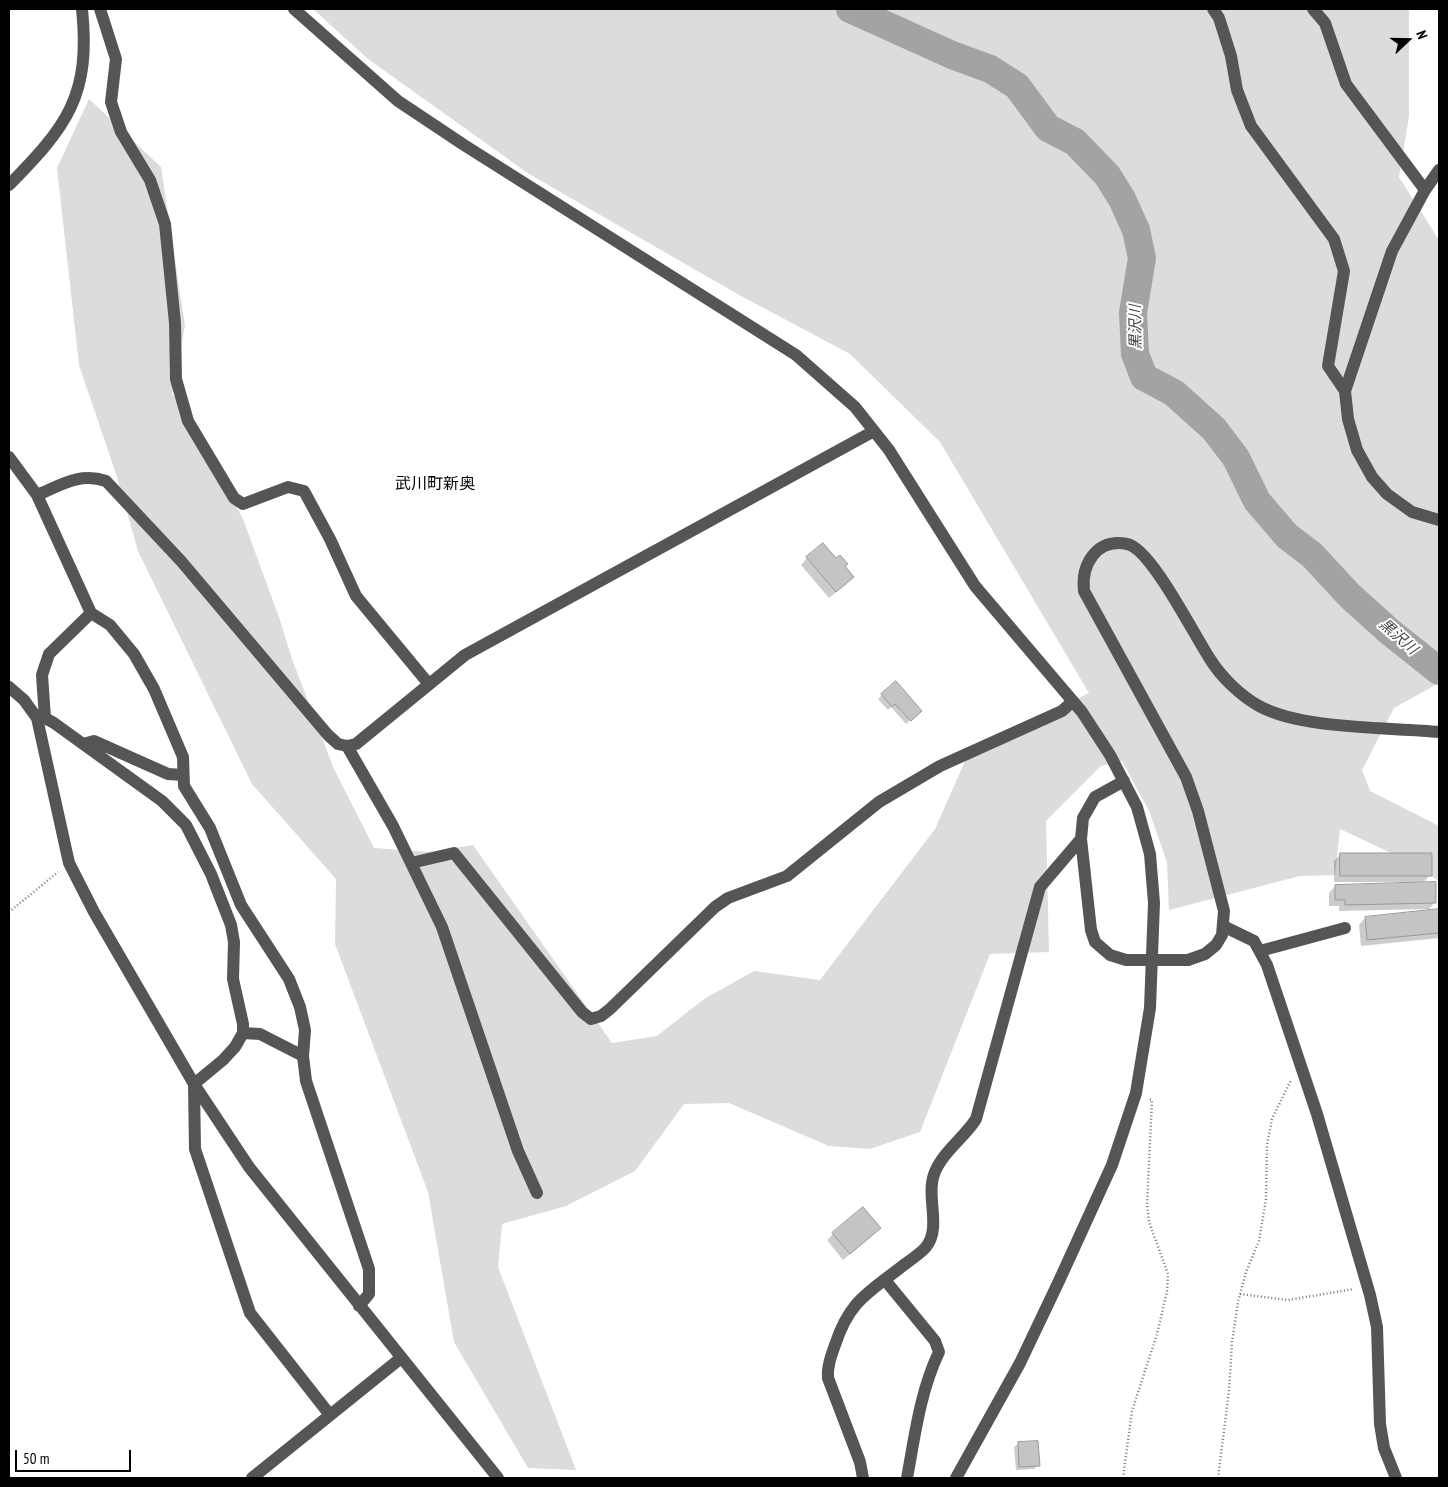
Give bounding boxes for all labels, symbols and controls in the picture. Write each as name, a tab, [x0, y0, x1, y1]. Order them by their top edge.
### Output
north arrow	[1383, 15, 1433, 65]
text: N	[1412, 28, 1432, 41]
water label: 黒沢川	[1127, 304, 1145, 350]
district label: 武川町新奥	[395, 474, 475, 494]
water label: 黒沢川	[1375, 615, 1421, 659]
scale bar	[18, 1440, 134, 1472]
text: 50 m	[23, 1449, 49, 1468]

